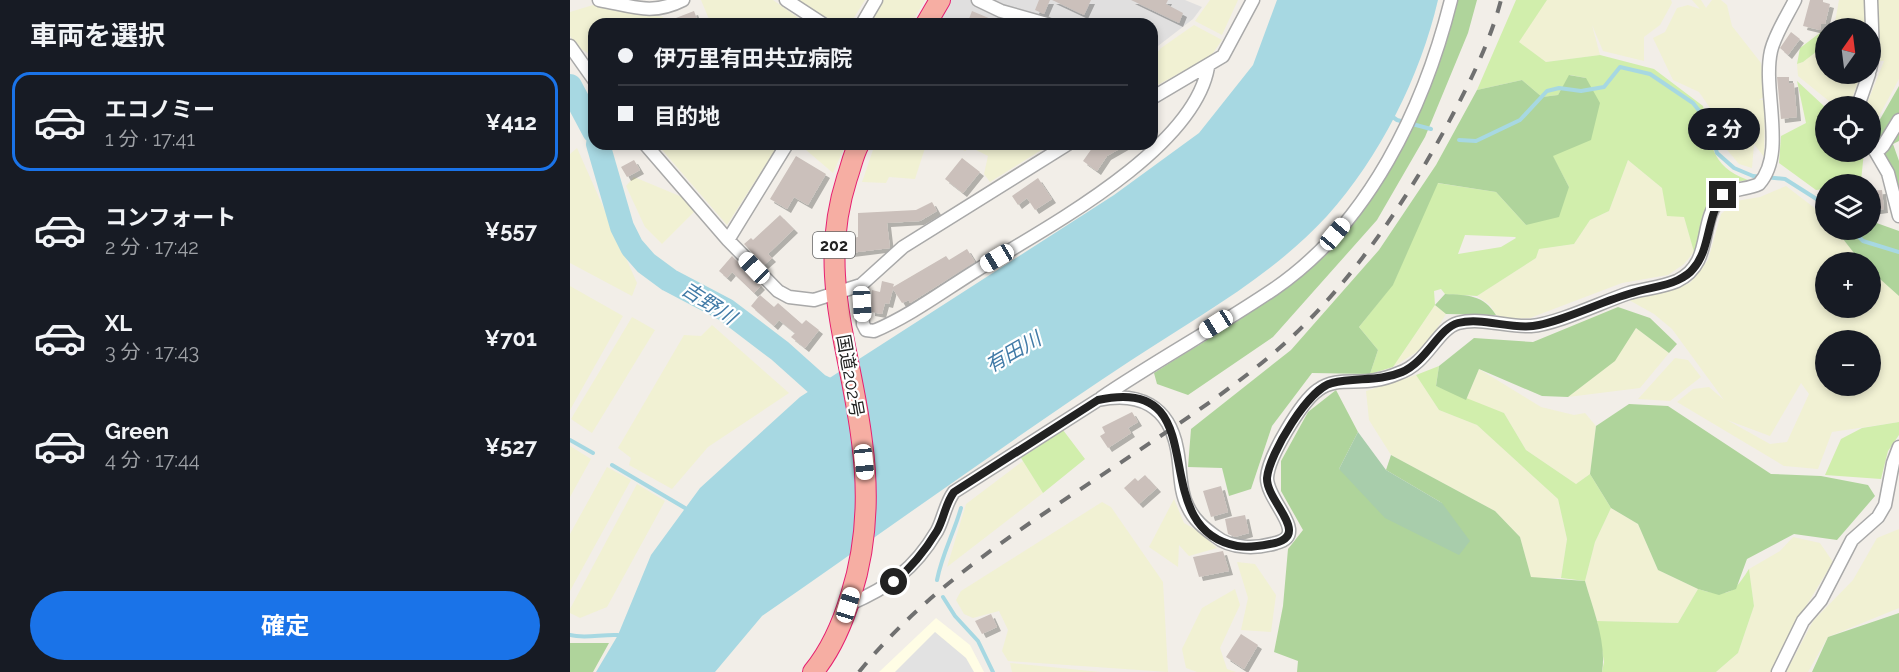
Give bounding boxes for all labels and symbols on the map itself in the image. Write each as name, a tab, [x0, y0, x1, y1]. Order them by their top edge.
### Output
north arrow	[1815, 18, 1881, 84]
callout: 2 分	[1687, 108, 1759, 150]
route end	[1709, 181, 1736, 208]
car	[1317, 214, 1353, 254]
road number: 202	[813, 232, 855, 258]
car	[977, 241, 1017, 275]
car	[735, 249, 773, 287]
water label: 吉野川	[677, 277, 742, 330]
car	[852, 286, 872, 322]
car	[1196, 307, 1236, 341]
water label: 有田川	[981, 326, 1047, 377]
street label: 国道202号	[833, 333, 868, 419]
car	[853, 443, 875, 481]
route start	[880, 568, 907, 595]
car	[834, 585, 862, 625]

